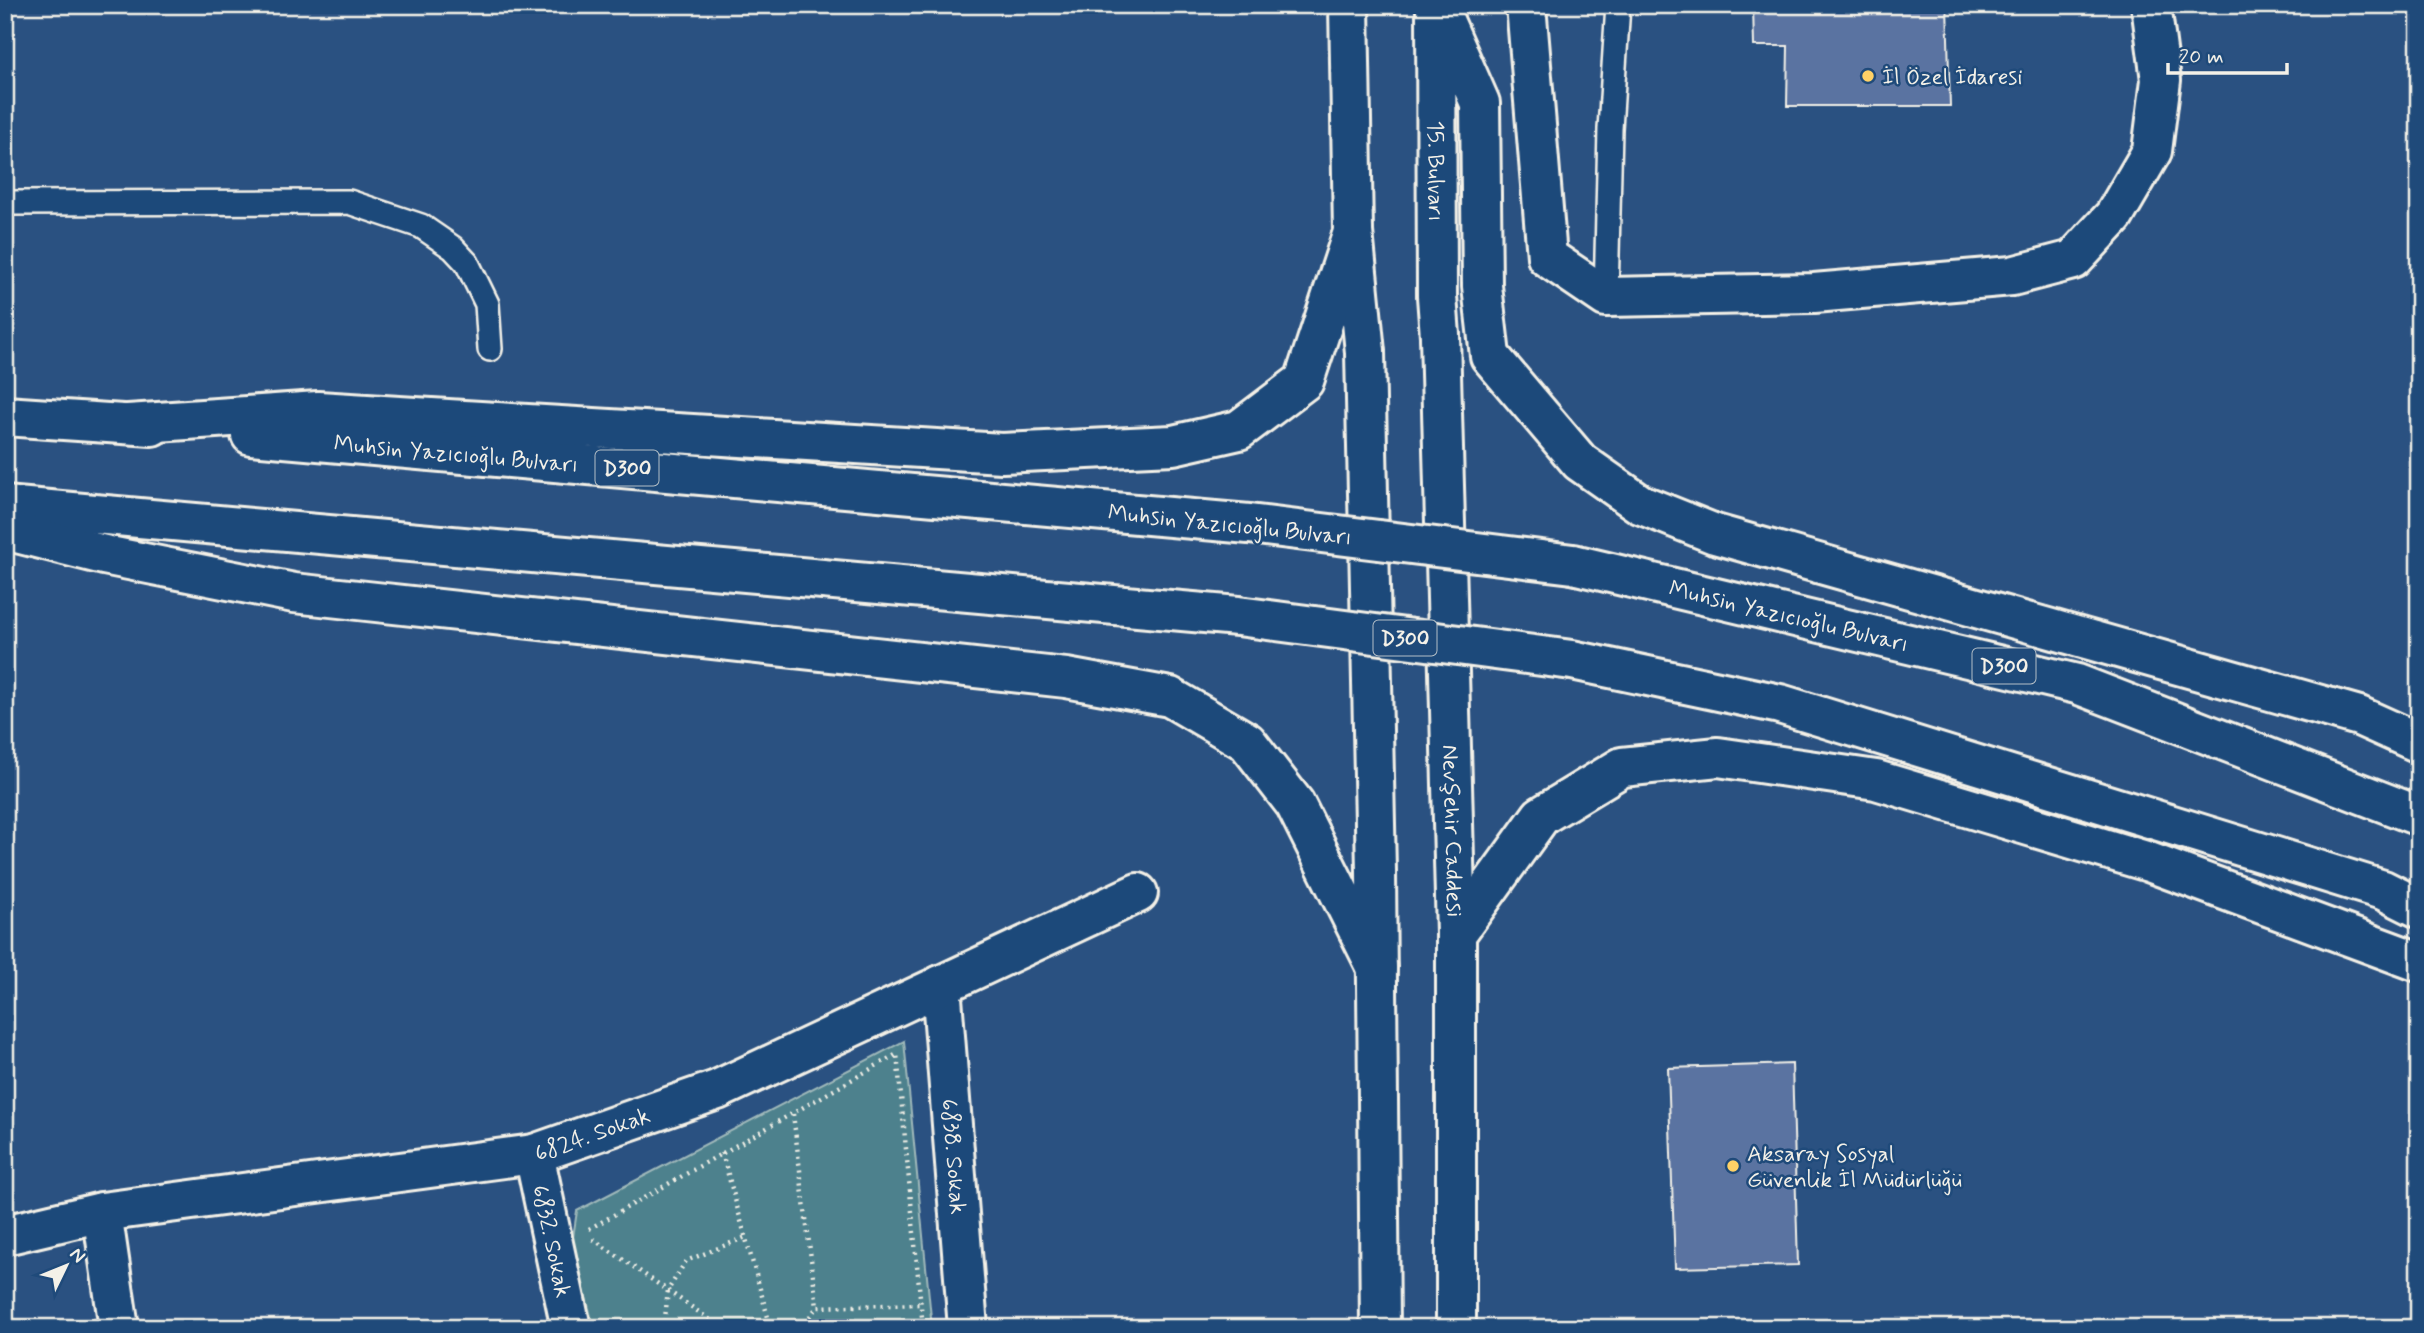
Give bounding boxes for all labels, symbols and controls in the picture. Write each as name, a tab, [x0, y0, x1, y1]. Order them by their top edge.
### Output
scale bar	[2168, 32, 2288, 76]
text: 20 m	[2179, 43, 2224, 71]
place label: İl Özel İdaresi	[1882, 63, 2023, 93]
marker: İl Özel İdaresi	[1860, 68, 1876, 84]
street label: 15. Bulvarı	[1419, 120, 1450, 222]
street label: Muhsin Yazıcıoğlu Bulvarı	[333, 429, 579, 481]
road number: D300	[596, 450, 658, 486]
street label: Muhsin Yazıcıoğlu Bulvarı	[1106, 498, 1353, 554]
street label: Muhsin Yazıcıoğlu Bulvarı	[1666, 574, 1911, 660]
road number: D300	[1374, 620, 1436, 656]
road number: D300	[1972, 648, 2036, 684]
street label: Nevşehir Caddesi	[1434, 744, 1469, 918]
street label: 6838. Sokak	[933, 1098, 972, 1216]
street label: 6824. Sokak	[531, 1102, 655, 1170]
place label: Aksaray Sosyal Güvenlik İl Müdürlüğü	[1747, 1140, 1962, 1196]
marker: Aksaray Sosyal Güvenlik İl Müdürlüğü	[1725, 1158, 1741, 1174]
street label: 6832. Sokak	[524, 1182, 577, 1300]
north arrow	[32, 1232, 102, 1302]
text: N	[64, 1242, 91, 1269]

